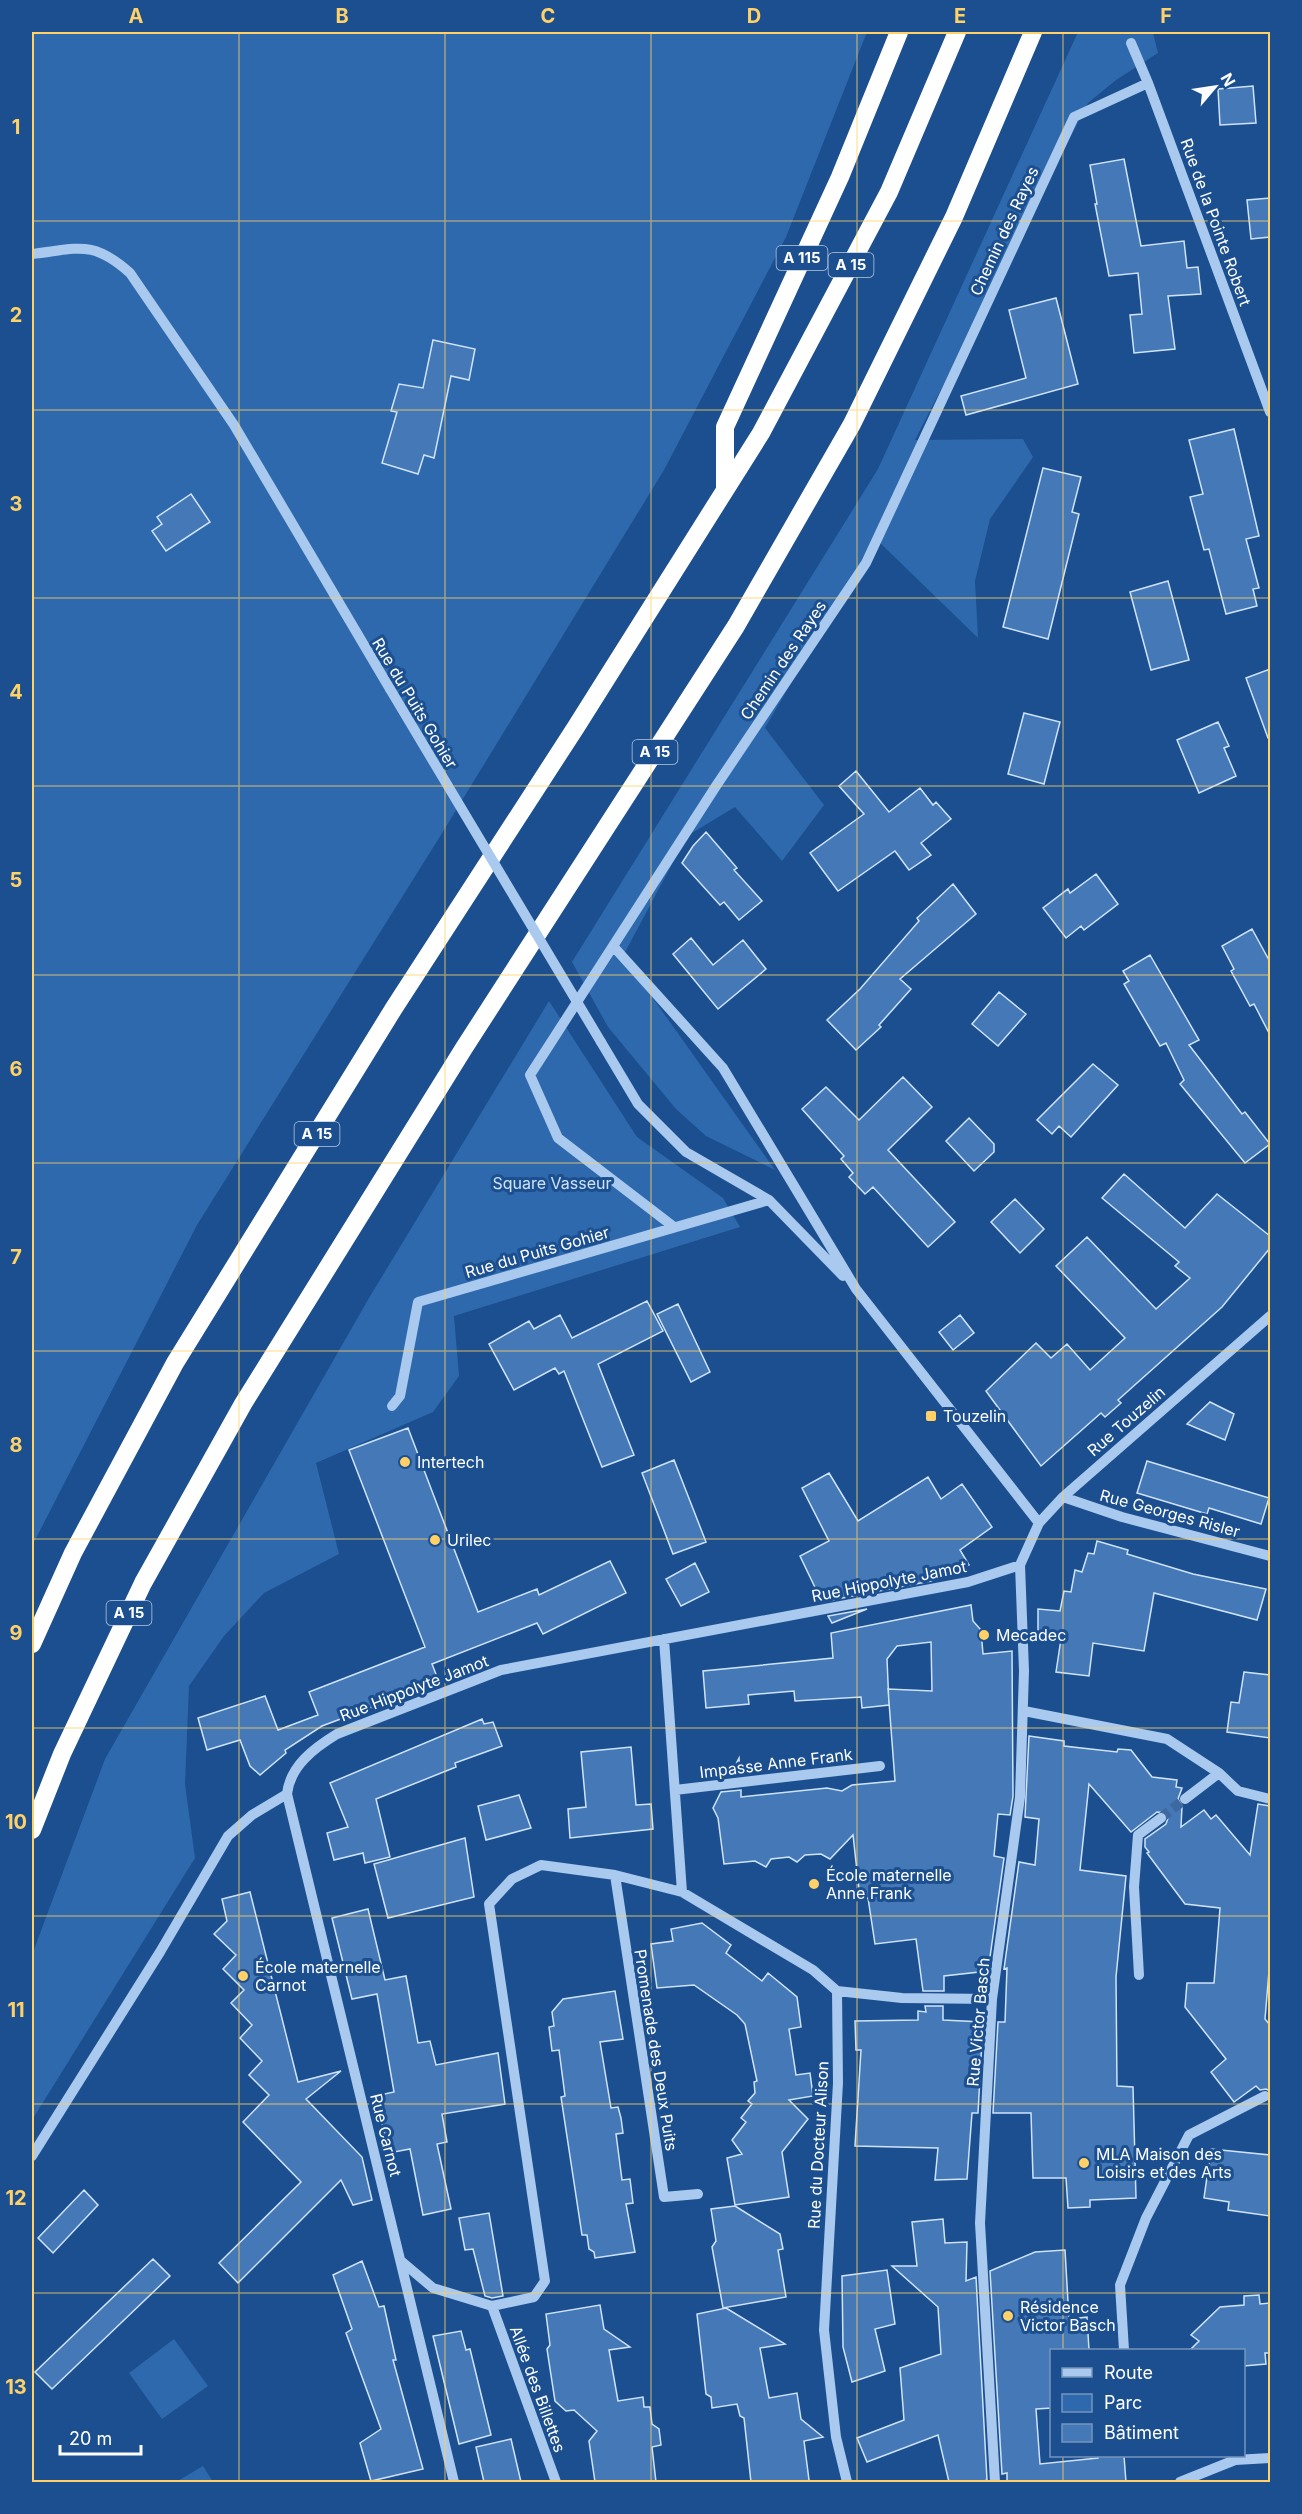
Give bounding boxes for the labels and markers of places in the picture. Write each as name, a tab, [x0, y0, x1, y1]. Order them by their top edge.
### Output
place label: Touzelin	[943, 1406, 1006, 1426]
marker: Touzelin	[924, 1409, 938, 1423]
place label: Intertech	[417, 1452, 484, 1472]
marker: Intertech	[398, 1455, 412, 1469]
place label: Urilec	[447, 1530, 491, 1550]
marker: Urilec	[428, 1533, 442, 1547]
place label: Mecadec	[996, 1625, 1066, 1645]
marker: Mecadec	[977, 1628, 991, 1642]
place label: École maternelle Anne Frank	[826, 1865, 952, 1903]
marker: École maternelle Anne Frank	[807, 1877, 821, 1891]
place label: École maternelle Carnot	[255, 1957, 381, 1995]
marker: École maternelle Carnot	[236, 1969, 250, 1983]
place label: MLA Maison des Loisirs et des Arts	[1096, 2144, 1232, 2182]
marker: MLA Maison des Loisirs et des Arts	[1077, 2156, 1091, 2170]
place label: Résidence Victor Basch	[1020, 2297, 1116, 2335]
marker: Résidence Victor Basch	[1001, 2309, 1015, 2323]

